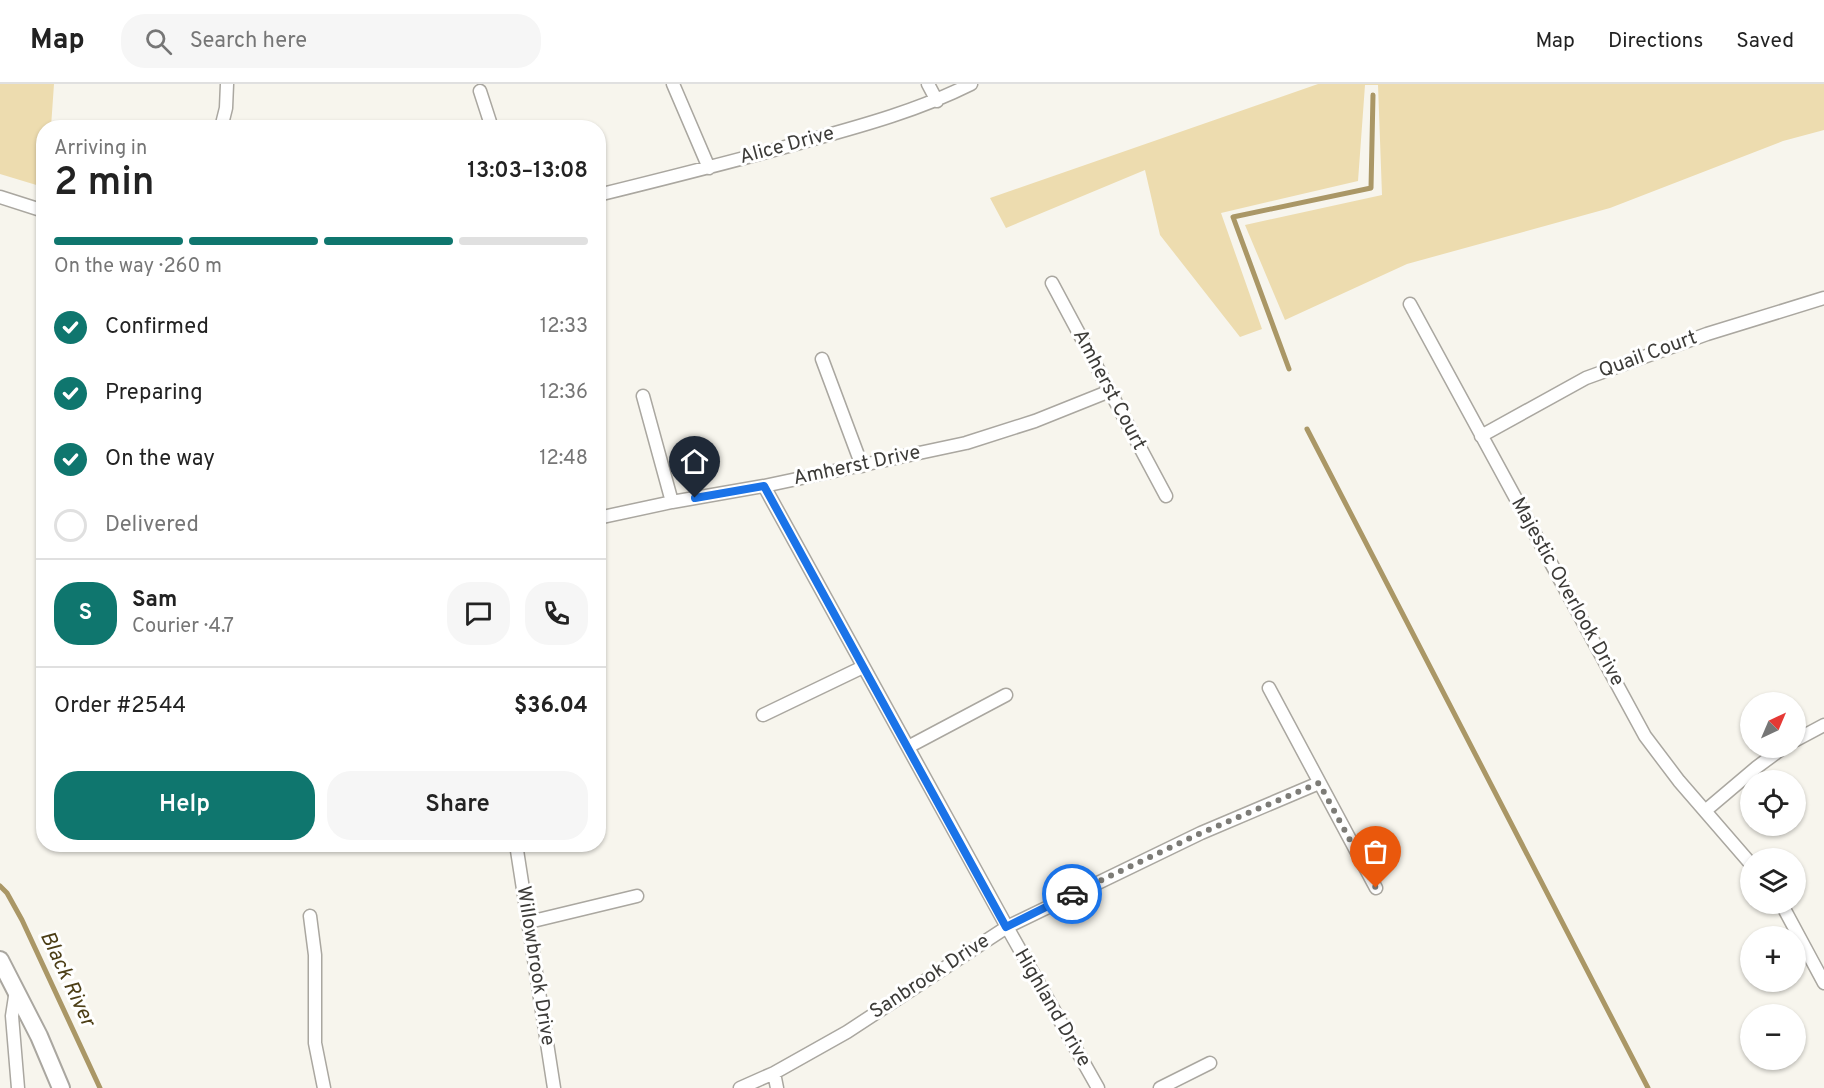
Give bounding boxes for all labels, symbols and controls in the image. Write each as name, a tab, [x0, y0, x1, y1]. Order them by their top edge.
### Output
search box	[121, 14, 541, 68]
text: Map	[30, 23, 85, 59]
icon: search	[142, 25, 175, 58]
text: Search here	[190, 28, 307, 55]
text: Map	[1535, 28, 1575, 55]
text: Directions	[1608, 28, 1703, 55]
text: Saved	[1736, 28, 1794, 55]
street label: Alice Drive	[737, 121, 837, 171]
text: Arriving in	[54, 136, 147, 162]
text: 13:03–13:08	[467, 158, 588, 185]
text: 2 min	[54, 160, 155, 209]
text: On the way · 260 m	[54, 254, 222, 280]
icon: check	[54, 311, 87, 344]
text: Confirmed	[105, 314, 209, 341]
text: 12:33	[540, 314, 588, 340]
street label: Amherst Court	[1066, 325, 1152, 455]
street label: Quail Court	[1595, 325, 1701, 385]
icon: check	[54, 377, 87, 410]
text: Preparing	[105, 380, 203, 407]
text: 12:36	[540, 380, 588, 406]
pin	[669, 436, 720, 498]
street label: Amherst Drive	[791, 440, 923, 492]
icon: check	[54, 443, 87, 476]
icon: home	[678, 445, 711, 478]
text: On the way	[105, 446, 215, 473]
text: 12:48	[539, 446, 588, 472]
street label: Majestic Overlook Drive	[1504, 493, 1630, 691]
text: Delivered	[105, 512, 199, 539]
button: chat	[447, 582, 510, 645]
button: phone	[525, 582, 588, 645]
text: Sam	[132, 587, 177, 614]
text: S	[79, 600, 92, 627]
text: Courier · 4.7	[132, 614, 234, 640]
north arrow	[1740, 692, 1806, 758]
map controls	[1740, 692, 1806, 1070]
text: Order #2544	[54, 693, 186, 720]
text: $36.04	[514, 693, 588, 720]
button: locate	[1740, 770, 1806, 836]
button: Help	[54, 771, 315, 840]
button: Share	[327, 771, 588, 840]
pin	[1350, 826, 1401, 888]
icon: bag	[1359, 835, 1392, 868]
button: layers	[1740, 848, 1806, 914]
courier	[1042, 864, 1102, 924]
icon: car	[1056, 878, 1089, 911]
street label: Willowbrook Drive	[510, 884, 560, 1048]
button: +	[1740, 926, 1806, 992]
water label: Black River	[33, 927, 102, 1033]
street label: Sanbrook Drive	[865, 929, 995, 1025]
street label: Highland Drive	[1008, 944, 1096, 1072]
button: −	[1740, 1004, 1806, 1070]

